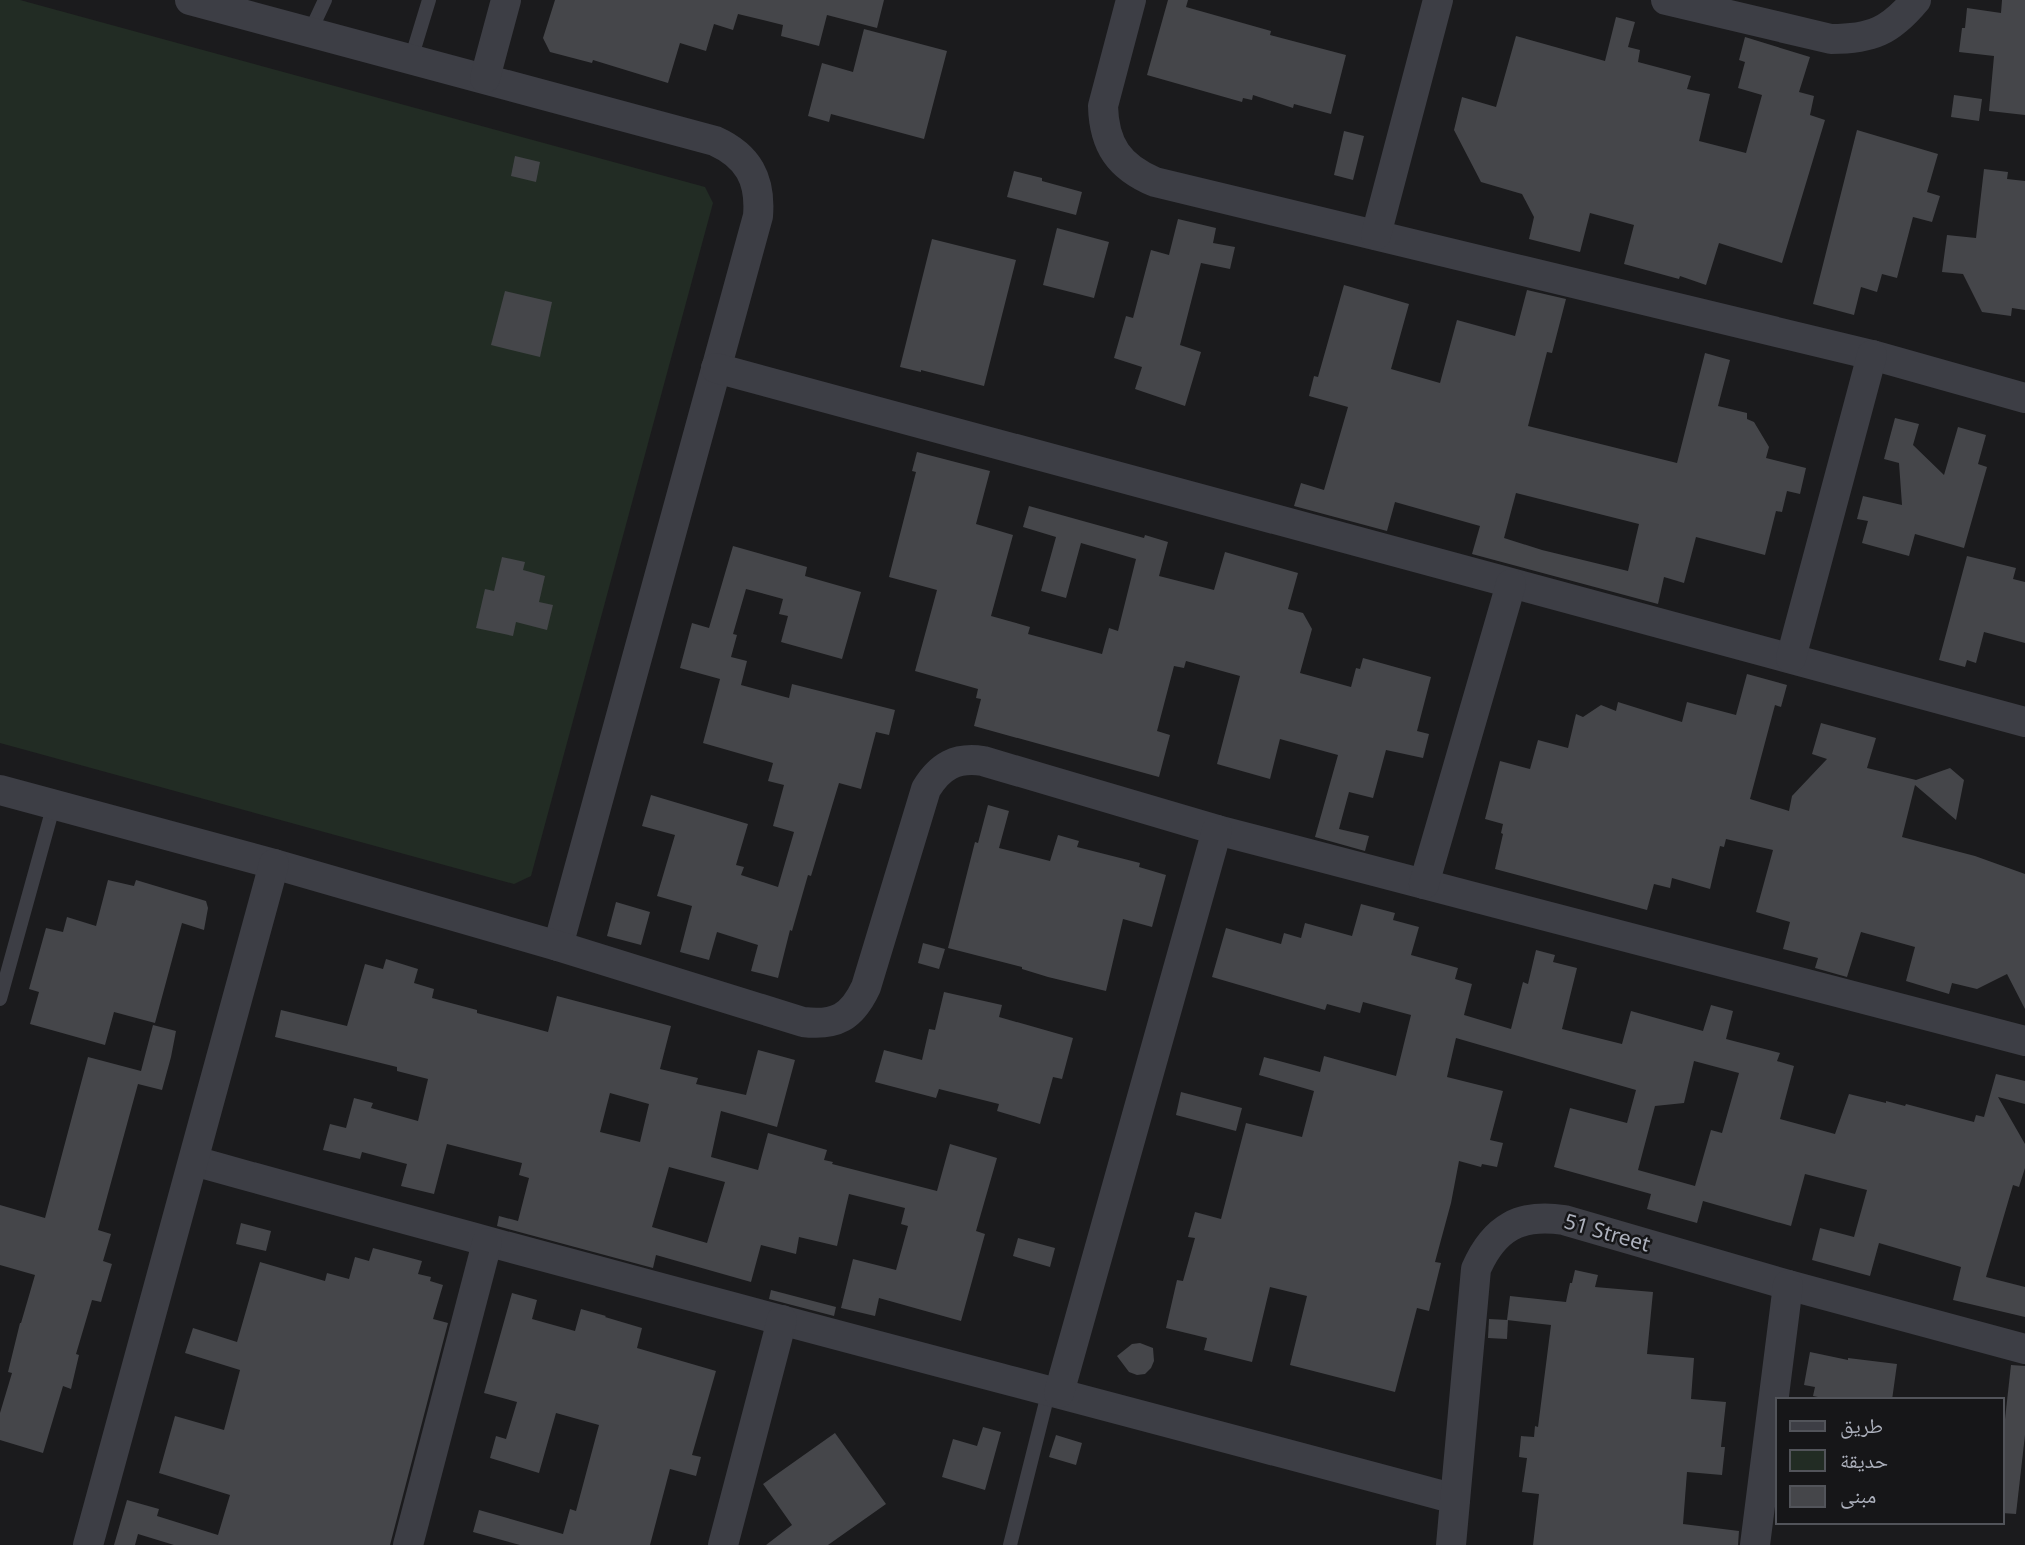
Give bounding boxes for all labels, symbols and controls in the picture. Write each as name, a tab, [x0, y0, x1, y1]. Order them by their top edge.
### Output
street label: 51 Street	[1561, 1206, 1654, 1258]
legend	[1776, 1398, 2004, 1524]
text: طريق	[1840, 1411, 1883, 1439]
text: حديقة	[1840, 1446, 1888, 1474]
text: مبنى	[1840, 1481, 1876, 1509]

